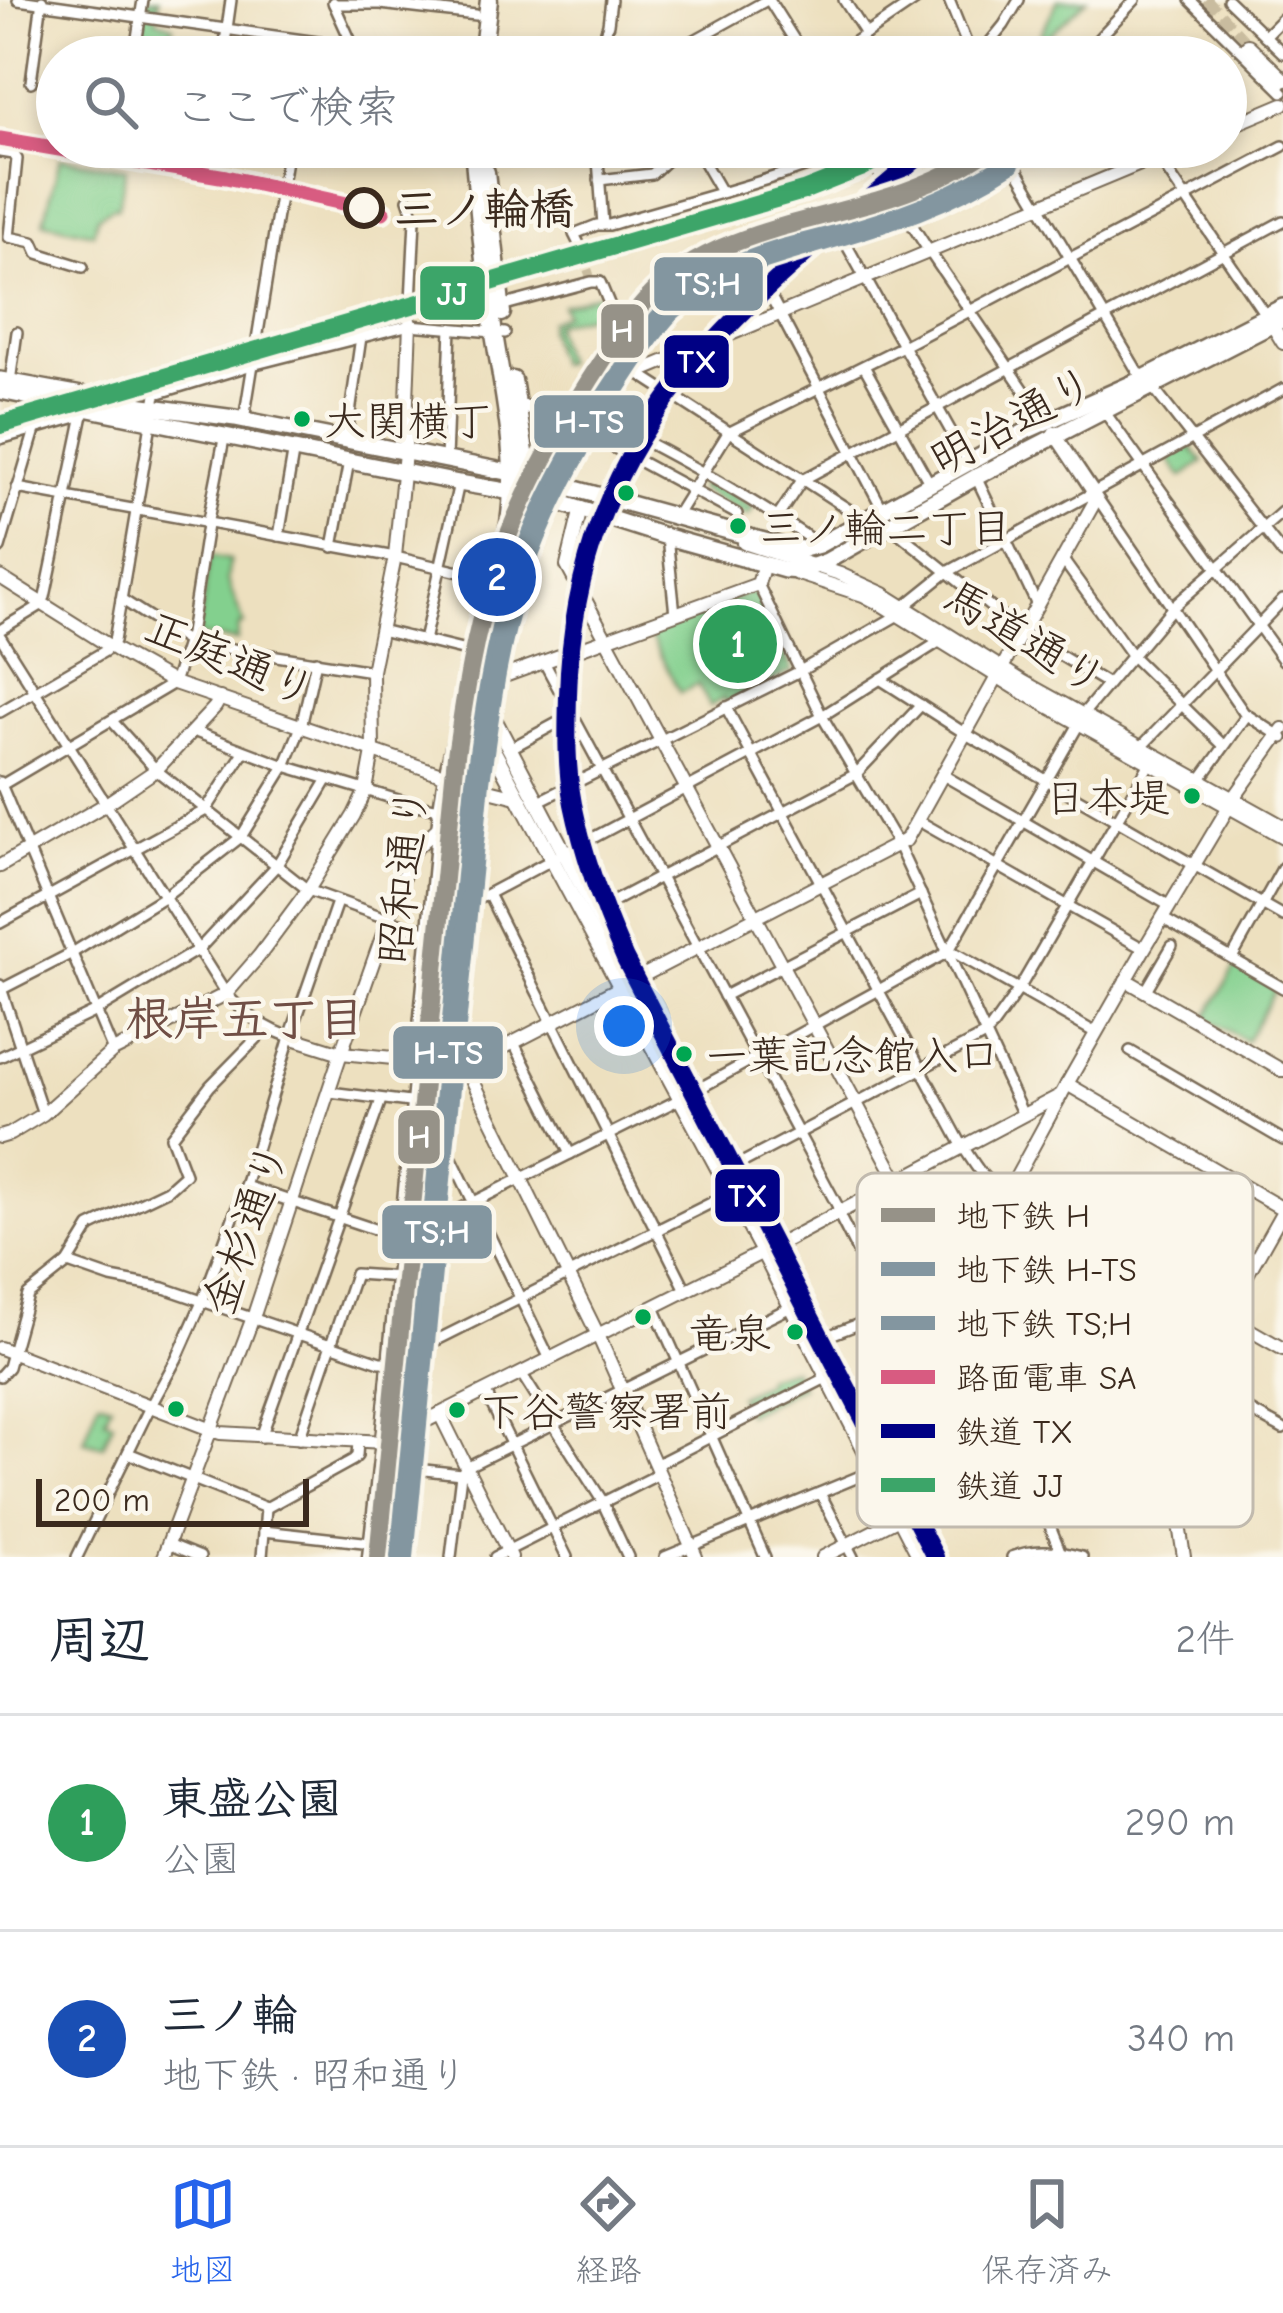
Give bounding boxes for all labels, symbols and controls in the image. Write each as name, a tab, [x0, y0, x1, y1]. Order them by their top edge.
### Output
search box	[36, 36, 1247, 168]
icon: search	[78, 69, 144, 135]
text: ここで検索	[174, 81, 399, 133]
place label: 三ノ輪橋	[394, 183, 574, 235]
marker: 三ノ輪橋	[345, 189, 383, 227]
line badge: TS;H	[652, 255, 765, 313]
line badge: JJ	[418, 264, 487, 322]
text: TS;H	[675, 265, 741, 303]
text: JJ	[436, 275, 468, 313]
line badge: H	[599, 302, 646, 360]
text: H	[610, 312, 634, 350]
line badge: TX	[662, 333, 731, 390]
text: TX	[677, 343, 717, 381]
street label: 明治通り	[921, 356, 1104, 486]
line badge: H-TS	[532, 393, 646, 450]
place label: 大関横丁	[324, 397, 492, 446]
text: H-TS	[554, 403, 624, 441]
marker: 大関横丁	[291, 408, 313, 430]
unlabelled marker	[615, 482, 637, 504]
place label: 三ノ輪二丁目	[760, 504, 1012, 553]
marker: 三ノ輪二丁目	[727, 515, 749, 537]
pin: 2	[458, 532, 536, 622]
street label: 馬道通り	[935, 569, 1116, 707]
pin: 1	[699, 599, 777, 689]
street label: 正庭通り	[138, 600, 324, 718]
place label: 日本堤	[1044, 774, 1170, 823]
street label: 昭和通り	[368, 783, 438, 967]
marker: 日本堤	[1181, 785, 1203, 807]
district label: 根岸五丁目	[125, 992, 365, 1047]
your location	[594, 996, 654, 1056]
line badge: H-TS	[391, 1024, 505, 1081]
place label: 一葉記念館入口	[706, 1032, 1000, 1081]
text: H-TS	[413, 1034, 483, 1072]
marker: 一葉記念館入口	[673, 1043, 695, 1065]
line badge: H	[396, 1108, 442, 1166]
text: H	[407, 1118, 431, 1156]
street label: 金杉通り	[192, 1135, 300, 1322]
line badge: TX	[713, 1167, 782, 1224]
legend	[857, 1173, 1253, 1527]
text: TX	[728, 1177, 768, 1215]
text: 地下鉄 H	[956, 1197, 1090, 1235]
line badge: TS;H	[380, 1203, 494, 1261]
text: TS;H	[404, 1213, 470, 1251]
text: 地下鉄 H-TS	[956, 1251, 1137, 1289]
text: 地下鉄 TS;H	[956, 1305, 1132, 1343]
unlabelled marker	[632, 1306, 654, 1328]
place label: 竜泉	[688, 1310, 772, 1359]
marker: 竜泉	[784, 1321, 806, 1343]
text: 路面電車 SA	[956, 1359, 1136, 1397]
place label: 下谷警察署前	[480, 1388, 732, 1437]
unlabelled marker	[165, 1398, 187, 1420]
marker: 下谷警察署前	[446, 1399, 468, 1421]
text: 鉄道 TX	[956, 1413, 1073, 1451]
text: 鉄道 JJ	[956, 1467, 1063, 1505]
scale bar	[36, 1473, 309, 1526]
text: 200 m	[54, 1481, 150, 1519]
text: 周辺	[48, 1611, 150, 1670]
text: 2件	[1176, 1617, 1235, 1662]
text: 東盛公園	[162, 1773, 342, 1825]
text: 1	[79, 1800, 95, 1845]
text: 290 m	[1125, 1800, 1235, 1845]
text: 公園	[162, 1837, 240, 1882]
text: 三ノ輪	[162, 1989, 297, 2041]
text: 2	[77, 2016, 97, 2061]
text: 340 m	[1127, 2016, 1235, 2061]
text: 地下鉄 · 昭和通り	[162, 2053, 468, 2098]
tab: 地図	[170, 2171, 236, 2291]
tab: 経路	[575, 2171, 641, 2291]
tab: 保存済み	[981, 2171, 1113, 2291]

